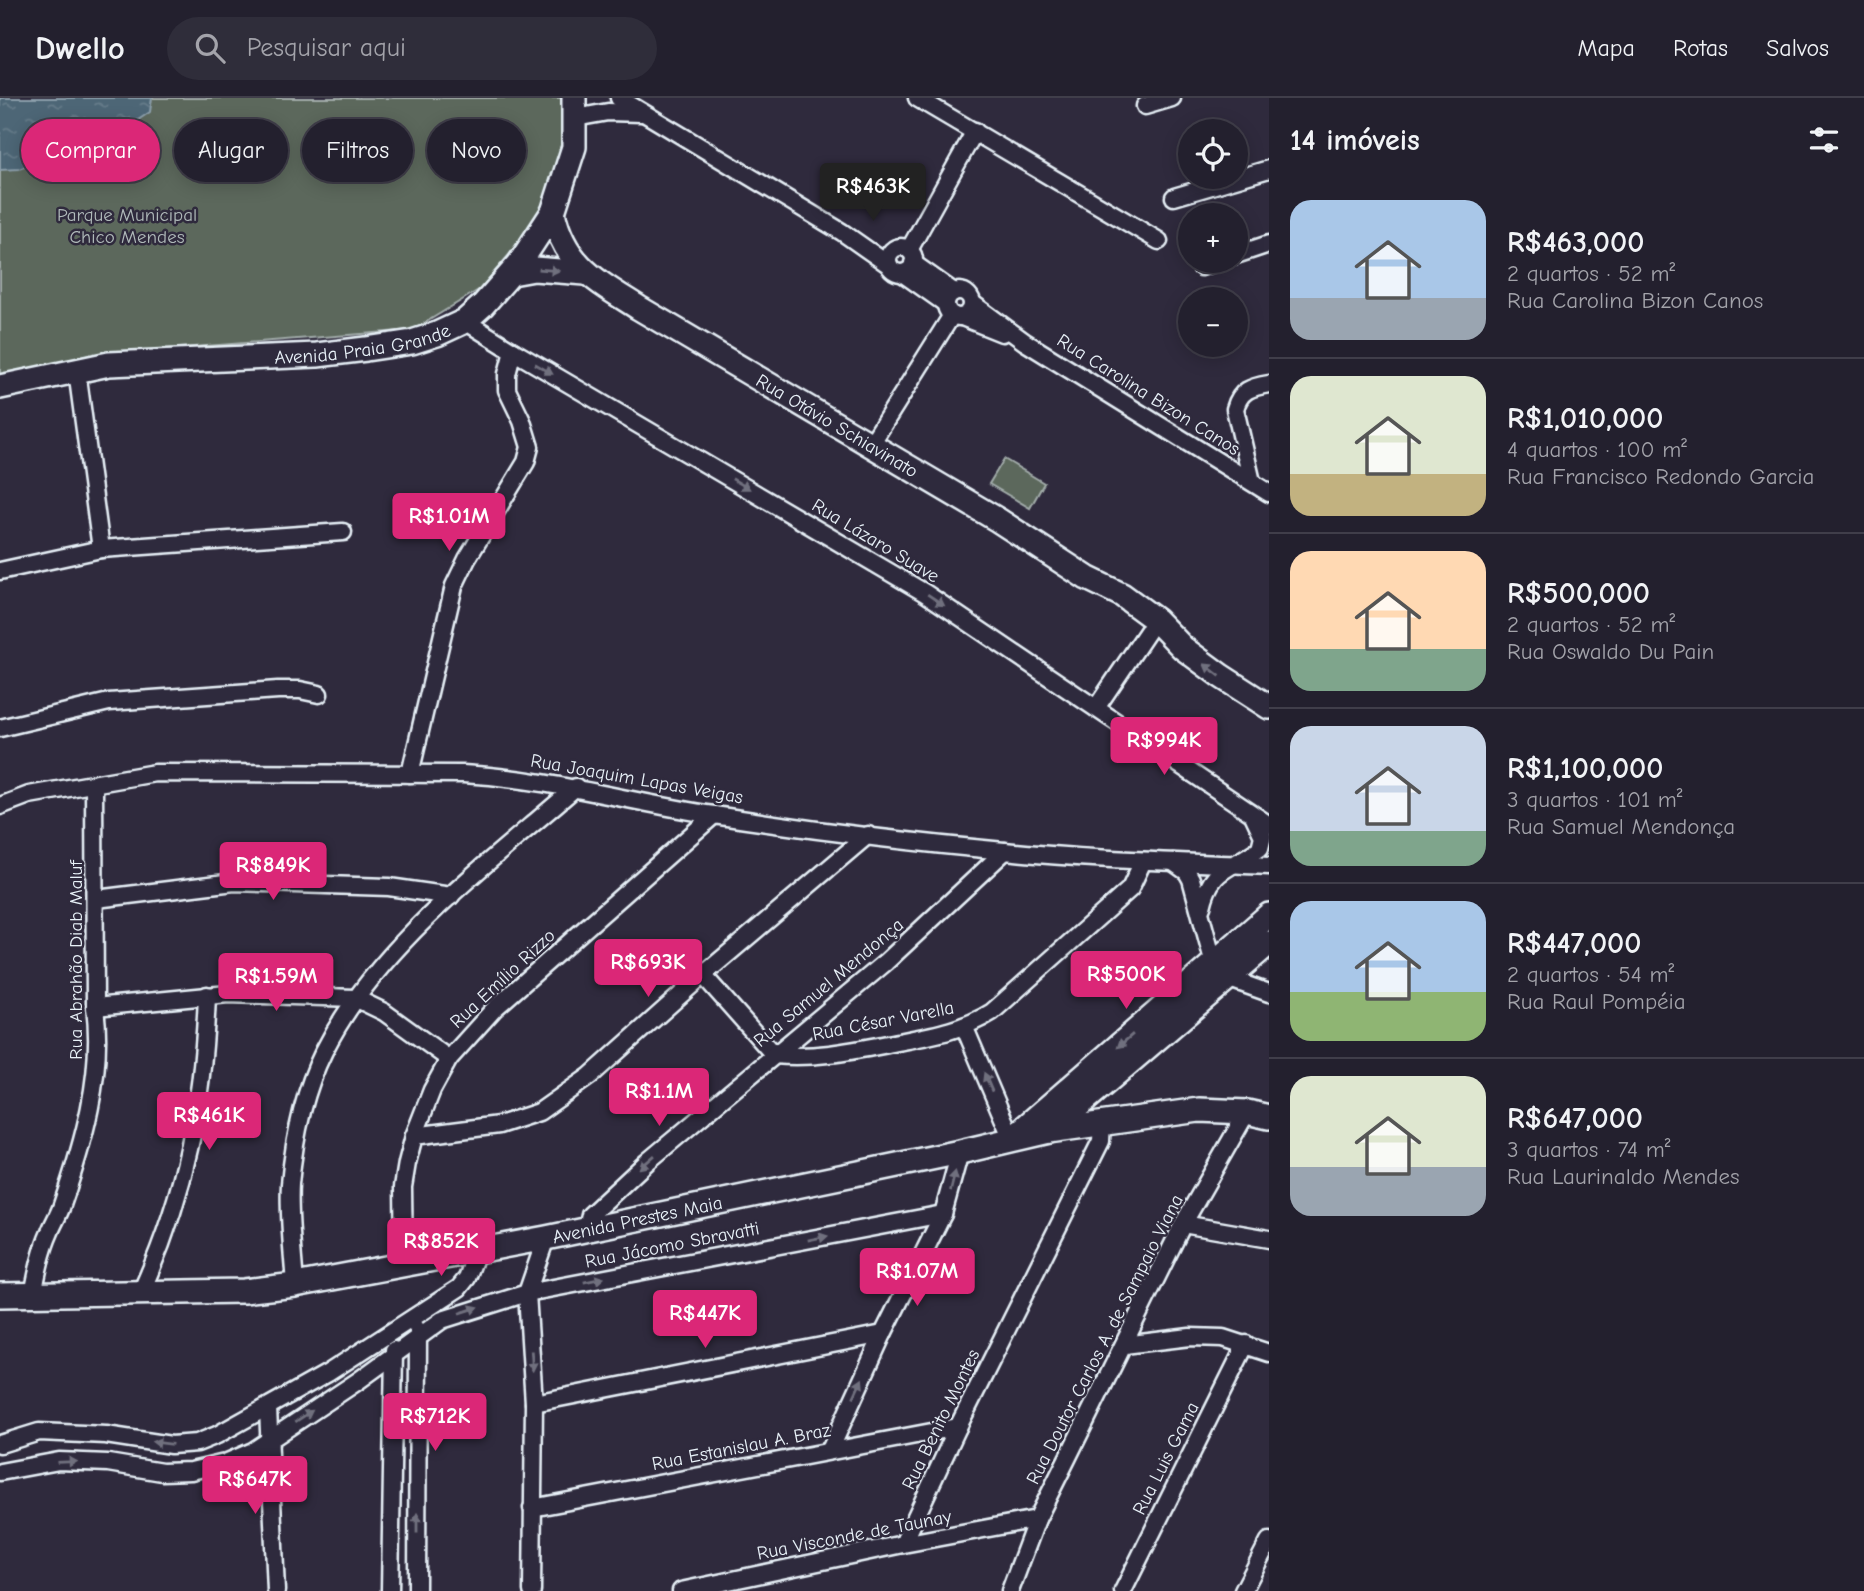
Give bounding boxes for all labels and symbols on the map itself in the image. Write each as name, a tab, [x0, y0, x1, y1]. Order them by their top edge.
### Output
pin: R$463K	[816, 164, 930, 223]
park label: Parque Municipal Chico Mendes	[57, 204, 197, 248]
one-way arrow	[538, 265, 560, 276]
street label: Avenida Praia Grande	[274, 319, 454, 369]
street label: Rua Carolina Bizon Canos	[1053, 329, 1244, 460]
one-way arrow	[534, 363, 554, 375]
street label: Rua Otávio Schiavinato	[752, 370, 922, 482]
one-way arrow	[731, 478, 750, 490]
pin: R$1.01M	[384, 494, 514, 553]
street label: Rua Lázaro Suave	[808, 494, 943, 587]
one-way arrow	[927, 593, 945, 607]
one-way arrow	[1203, 662, 1221, 677]
pin: R$994K	[1107, 718, 1221, 777]
street label: Rua Joaquim Lapas Veigas	[529, 749, 745, 809]
pin: R$849K	[216, 842, 330, 902]
street label: Rua Abrahão Diab Maluf	[65, 859, 87, 1060]
street label: Rua Samuel Mendonça	[749, 914, 908, 1052]
street label: Rua Emílio Rizzo	[446, 925, 560, 1033]
pin: R$693K	[591, 940, 705, 999]
pin: R$500K	[1069, 951, 1183, 1011]
pin: R$1.59M	[211, 954, 341, 1013]
street label: Rua César Varella	[811, 996, 956, 1045]
one-way arrow	[1116, 1033, 1134, 1049]
pin: R$1.1M	[602, 1068, 716, 1128]
one-way arrow	[982, 1072, 993, 1093]
pin: R$461K	[152, 1093, 266, 1152]
one-way arrow	[639, 1154, 656, 1169]
one-way arrow	[948, 1170, 959, 1192]
street label: Rua Doutor Carlos A. de Sampaio Viana	[1022, 1191, 1188, 1488]
street label: Avenida Prestes Maia	[551, 1192, 724, 1248]
street label: Rua Jácomo Sbravatti	[583, 1217, 761, 1273]
pin: R$852K	[384, 1218, 498, 1278]
one-way arrow	[807, 1232, 829, 1243]
pin: R$1.07M	[852, 1248, 982, 1308]
one-way arrow	[583, 1274, 605, 1285]
pin: R$447K	[648, 1290, 762, 1350]
one-way arrow	[459, 1304, 480, 1314]
street label: Rua Benito Montes	[897, 1346, 984, 1493]
one-way arrow	[526, 1350, 537, 1372]
one-way arrow	[853, 1377, 864, 1398]
pin: R$712K	[378, 1394, 492, 1453]
street label: Rua Luis Gama	[1128, 1398, 1204, 1519]
one-way arrow	[295, 1410, 314, 1423]
street label: Rua Estanislau A. Braz	[650, 1419, 832, 1475]
one-way arrow	[151, 1437, 173, 1448]
one-way arrow	[57, 1456, 79, 1467]
pin: R$647K	[198, 1456, 312, 1516]
street label: Rua Visconde de Taunay	[755, 1505, 954, 1565]
one-way arrow	[411, 1512, 423, 1534]

